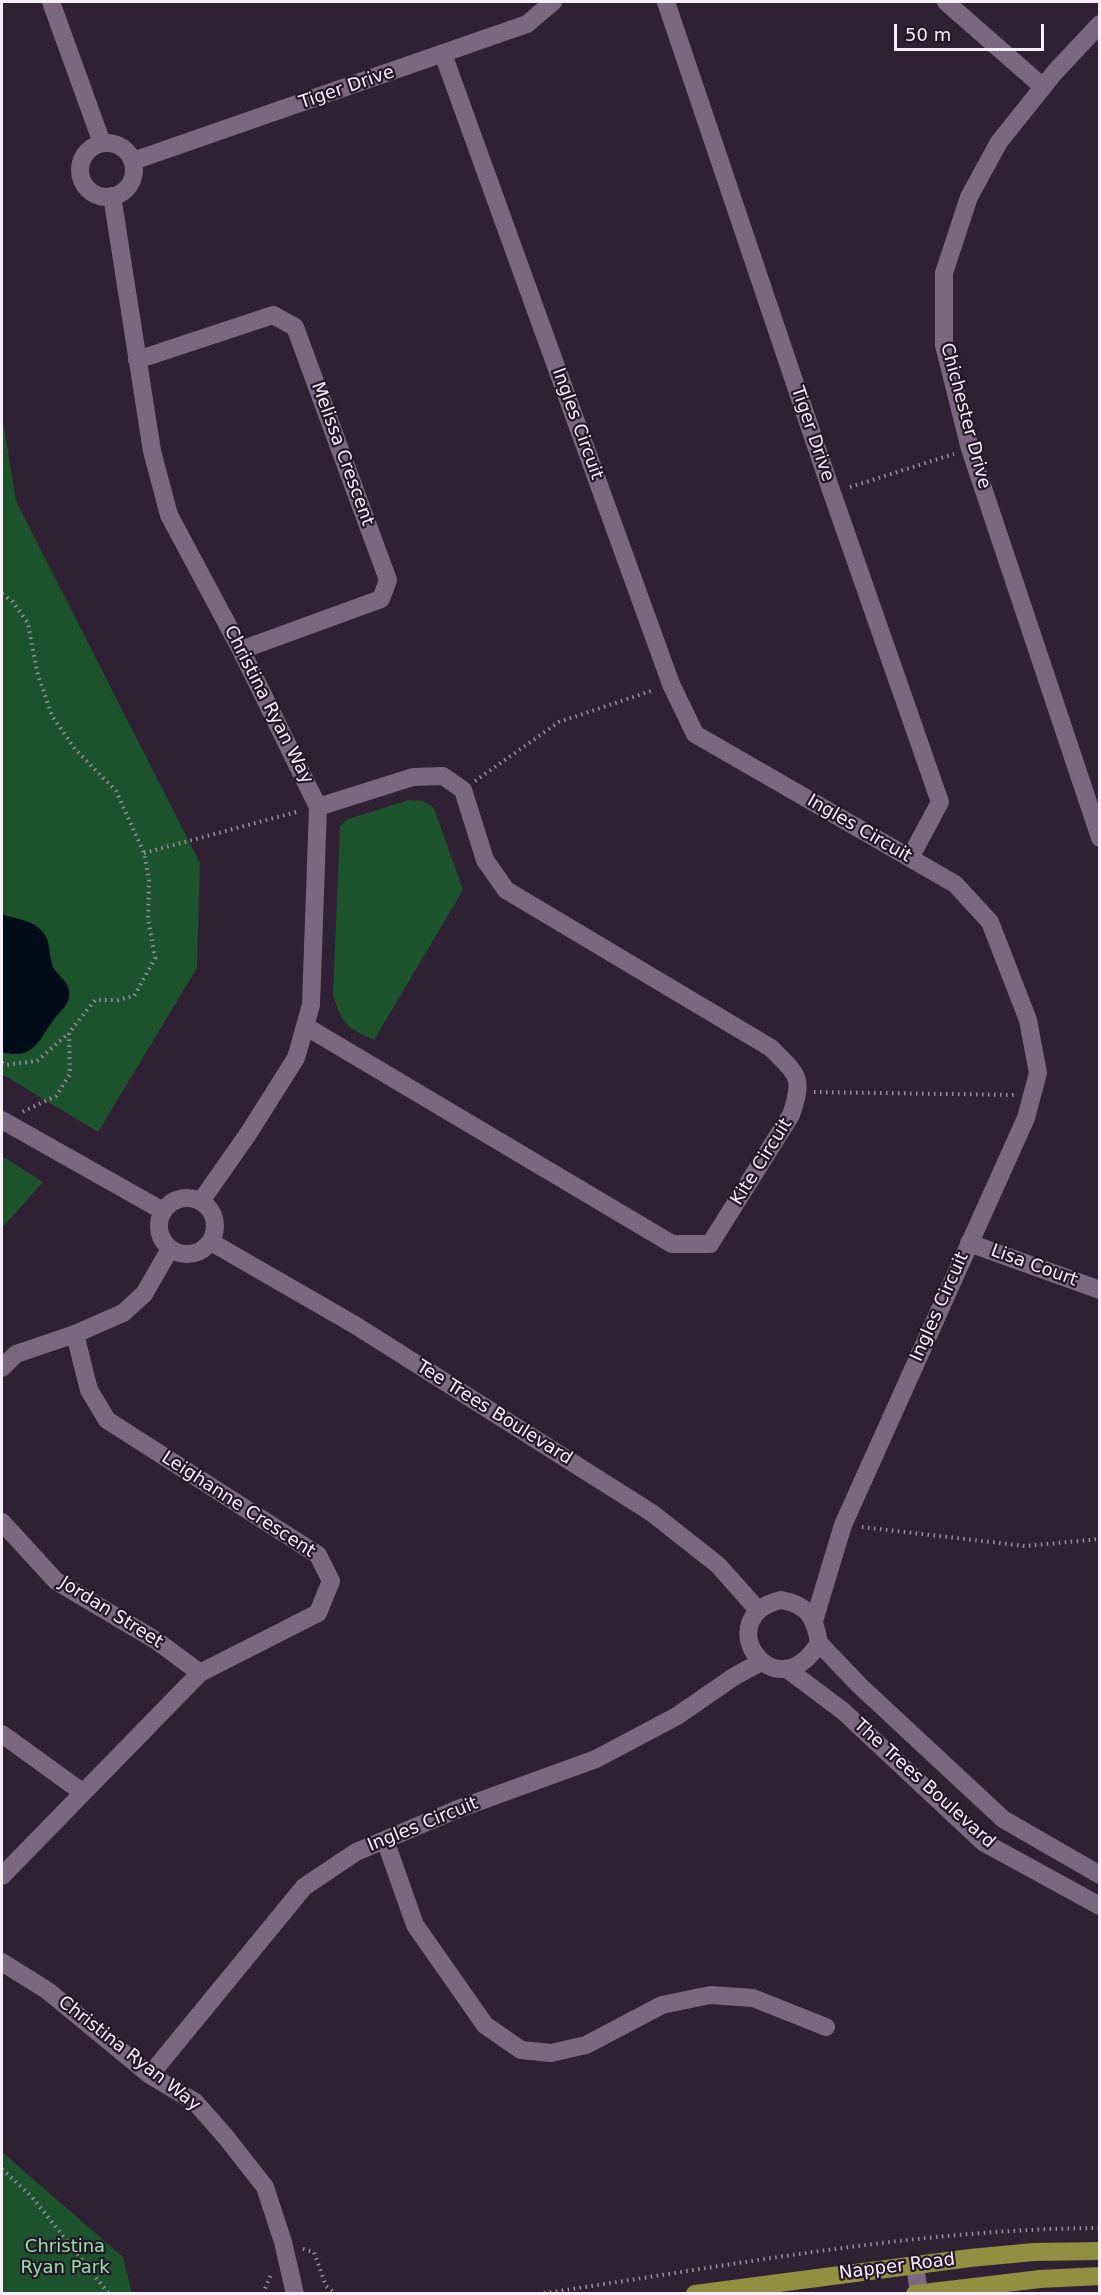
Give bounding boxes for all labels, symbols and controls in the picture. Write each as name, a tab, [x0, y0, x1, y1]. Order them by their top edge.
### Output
scale bar	[897, 12, 1047, 50]
text: 50 m	[905, 24, 951, 45]
street label: Tiger Drive	[297, 62, 397, 114]
street label: Chichester Drive	[935, 341, 995, 491]
street label: Ingles Circuit	[547, 365, 607, 483]
street label: Melissa Crescent	[306, 379, 378, 529]
street label: Tiger Drive	[786, 384, 838, 484]
street label: Christina Ryan Way	[219, 622, 317, 788]
street label: Ingles Circuit	[803, 790, 915, 868]
street label: Kite Circuit	[727, 1114, 797, 1210]
street label: Lisa Court	[988, 1240, 1080, 1292]
street label: Ingles Circuit	[906, 1249, 974, 1365]
street label: Tee Trees Boulevard	[412, 1356, 576, 1470]
street label: Leighanne Crescent	[157, 1447, 319, 1563]
street label: Jordan Street	[55, 1573, 167, 1653]
street label: The Trees Boulevard	[849, 1715, 999, 1853]
street label: Ingles Circuit	[365, 1793, 481, 1857]
street label: Christina Ryan Way	[54, 1992, 204, 2116]
park label: Christina Ryan Park	[20, 2236, 110, 2278]
street label: Napper Road	[838, 2249, 956, 2285]

